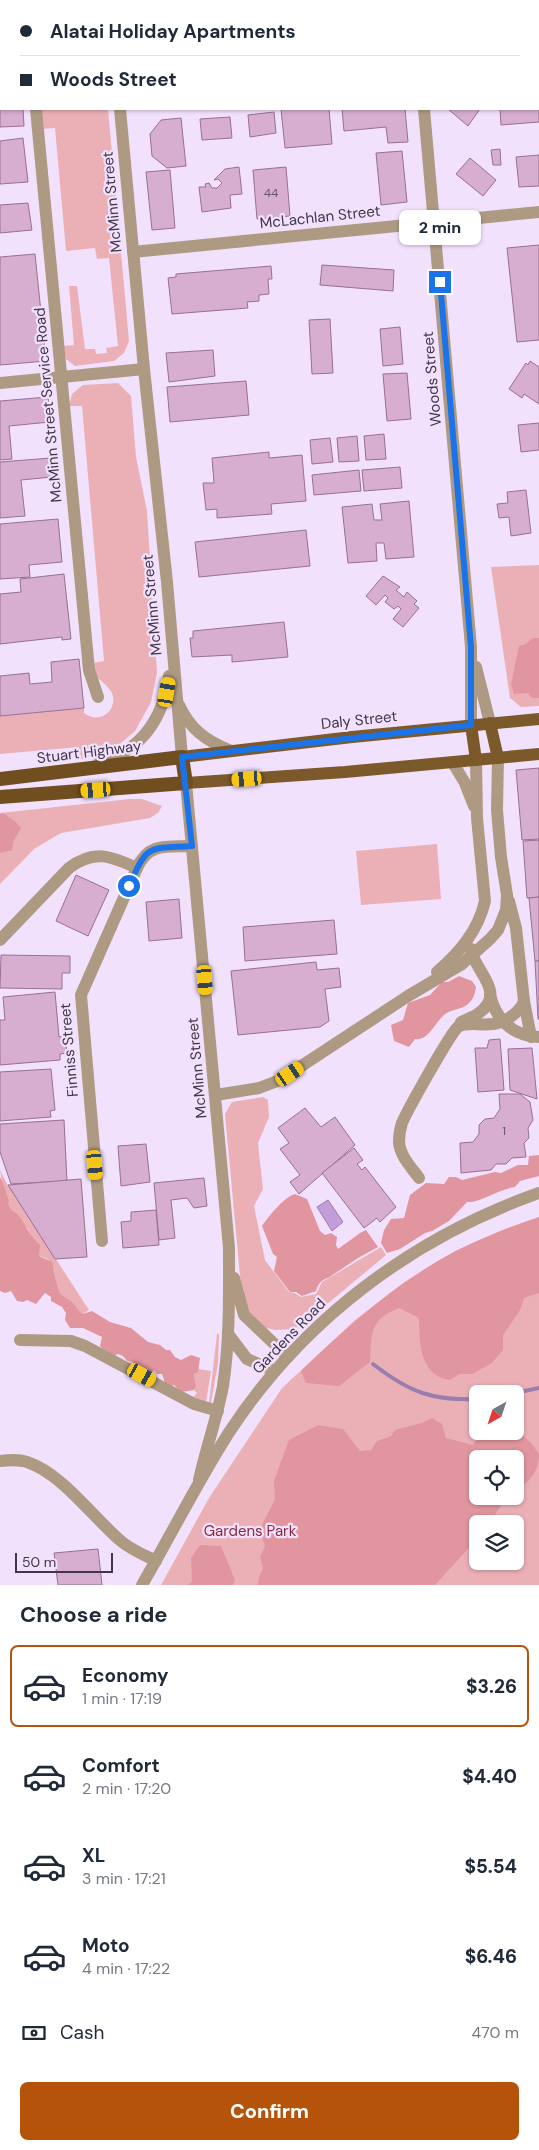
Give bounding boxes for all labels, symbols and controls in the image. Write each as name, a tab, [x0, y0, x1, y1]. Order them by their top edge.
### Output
text: Alatai Holiday Apartments	[50, 19, 296, 44]
text: Woods Street	[50, 67, 177, 92]
street label: McMinn Street	[98, 151, 126, 253]
house number: 44	[264, 185, 278, 201]
street label: McLachlan Street	[259, 201, 381, 233]
callout: 2 min	[399, 210, 481, 244]
text: 2 min	[419, 217, 461, 238]
route end	[429, 271, 451, 293]
street label: McMinn Street Service Road	[30, 307, 66, 503]
street label: Woods Street	[418, 331, 446, 427]
street label: McMinn Street	[138, 554, 166, 656]
car	[157, 676, 176, 708]
street label: Daly Street	[320, 706, 398, 734]
street label: Stuart Highway	[36, 736, 143, 768]
car	[231, 770, 262, 788]
car	[80, 781, 111, 799]
route start	[118, 875, 140, 897]
car	[196, 964, 213, 996]
street label: Finniss Street	[55, 1002, 83, 1098]
street label: McMinn Street	[183, 1017, 211, 1119]
car	[273, 1059, 306, 1089]
house number: 1	[502, 1123, 506, 1139]
car	[86, 1149, 103, 1181]
street label: Gardens Road	[248, 1294, 330, 1378]
car	[125, 1361, 158, 1389]
north arrow	[469, 1385, 524, 1440]
map controls	[469, 1385, 524, 1570]
button: locate	[469, 1450, 524, 1505]
button: layers	[469, 1515, 524, 1570]
park label: Gardens Park	[204, 1521, 297, 1541]
scale bar	[15, 1550, 112, 1573]
text: 50 m	[22, 1553, 56, 1571]
text: Choose a ride	[20, 1600, 168, 1629]
text: Economy	[82, 1663, 169, 1688]
icon: car	[22, 1664, 67, 1709]
text: $3.26	[466, 1674, 517, 1699]
text: 1 min · 17:19	[82, 1688, 162, 1709]
text: Comfort	[82, 1753, 160, 1778]
icon: car	[22, 1754, 67, 1799]
text: $4.40	[462, 1764, 517, 1789]
text: 2 min · 17:20	[82, 1778, 171, 1799]
text: XL	[82, 1843, 105, 1868]
icon: car	[22, 1844, 67, 1889]
text: $5.54	[464, 1854, 517, 1879]
text: 3 min · 17:21	[82, 1868, 166, 1889]
text: Moto	[82, 1933, 130, 1958]
icon: car	[22, 1934, 67, 1979]
text: $6.46	[465, 1944, 517, 1969]
text: 4 min · 17:22	[82, 1958, 170, 1979]
icon: cash	[20, 2019, 48, 2047]
text: Cash	[60, 2020, 104, 2045]
text: 470 m	[472, 2022, 519, 2043]
button: Confirm	[20, 2082, 519, 2140]

